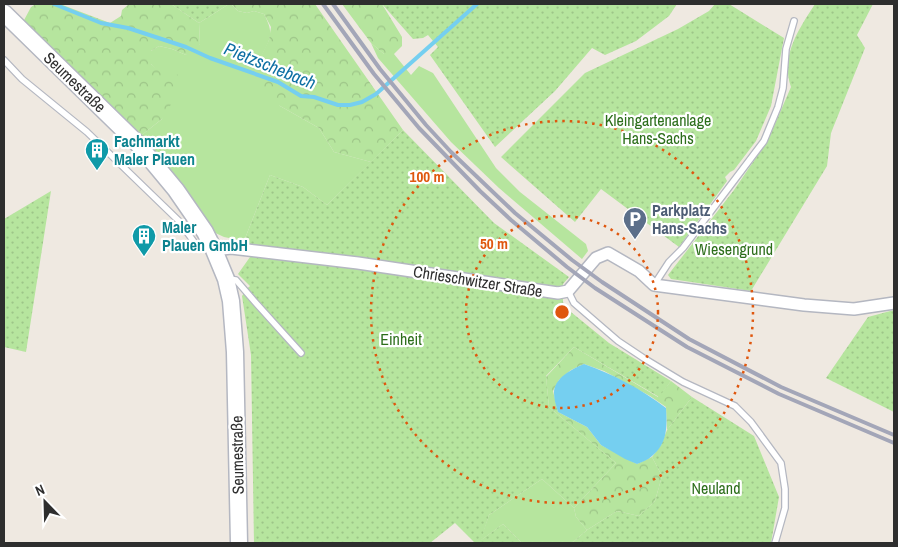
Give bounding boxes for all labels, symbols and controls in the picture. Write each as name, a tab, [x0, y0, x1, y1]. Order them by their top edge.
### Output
water label: Pietzschebach	[221, 36, 320, 95]
street label: Seumestraße	[39, 47, 111, 117]
park label: Kleingartenanlage Hans-Sachs	[605, 109, 711, 149]
place label: Fachmarkt Maler Plauen	[114, 130, 195, 170]
building icon: Fachmarkt Maler Plauen	[84, 137, 110, 171]
text: 100 m	[410, 166, 444, 187]
place label: Parkplatz Hans-Sachs	[652, 199, 727, 239]
parking icon: Parkplatz Hans-Sachs	[622, 206, 648, 240]
place label: Maler Plauen GmbH	[162, 216, 248, 256]
building icon: Maler Plauen GmbH	[131, 223, 157, 257]
text: 50 m	[480, 233, 508, 254]
park label: Wiesengrund	[695, 238, 773, 260]
street label: Chrieschwitzer Straße	[412, 260, 544, 302]
centre of rings	[553, 303, 571, 321]
park label: Einheit	[380, 328, 422, 350]
street label: Seumestraße	[225, 415, 249, 495]
north arrow	[20, 477, 70, 527]
park label: Neuland	[692, 477, 740, 499]
text: N	[33, 480, 47, 500]

